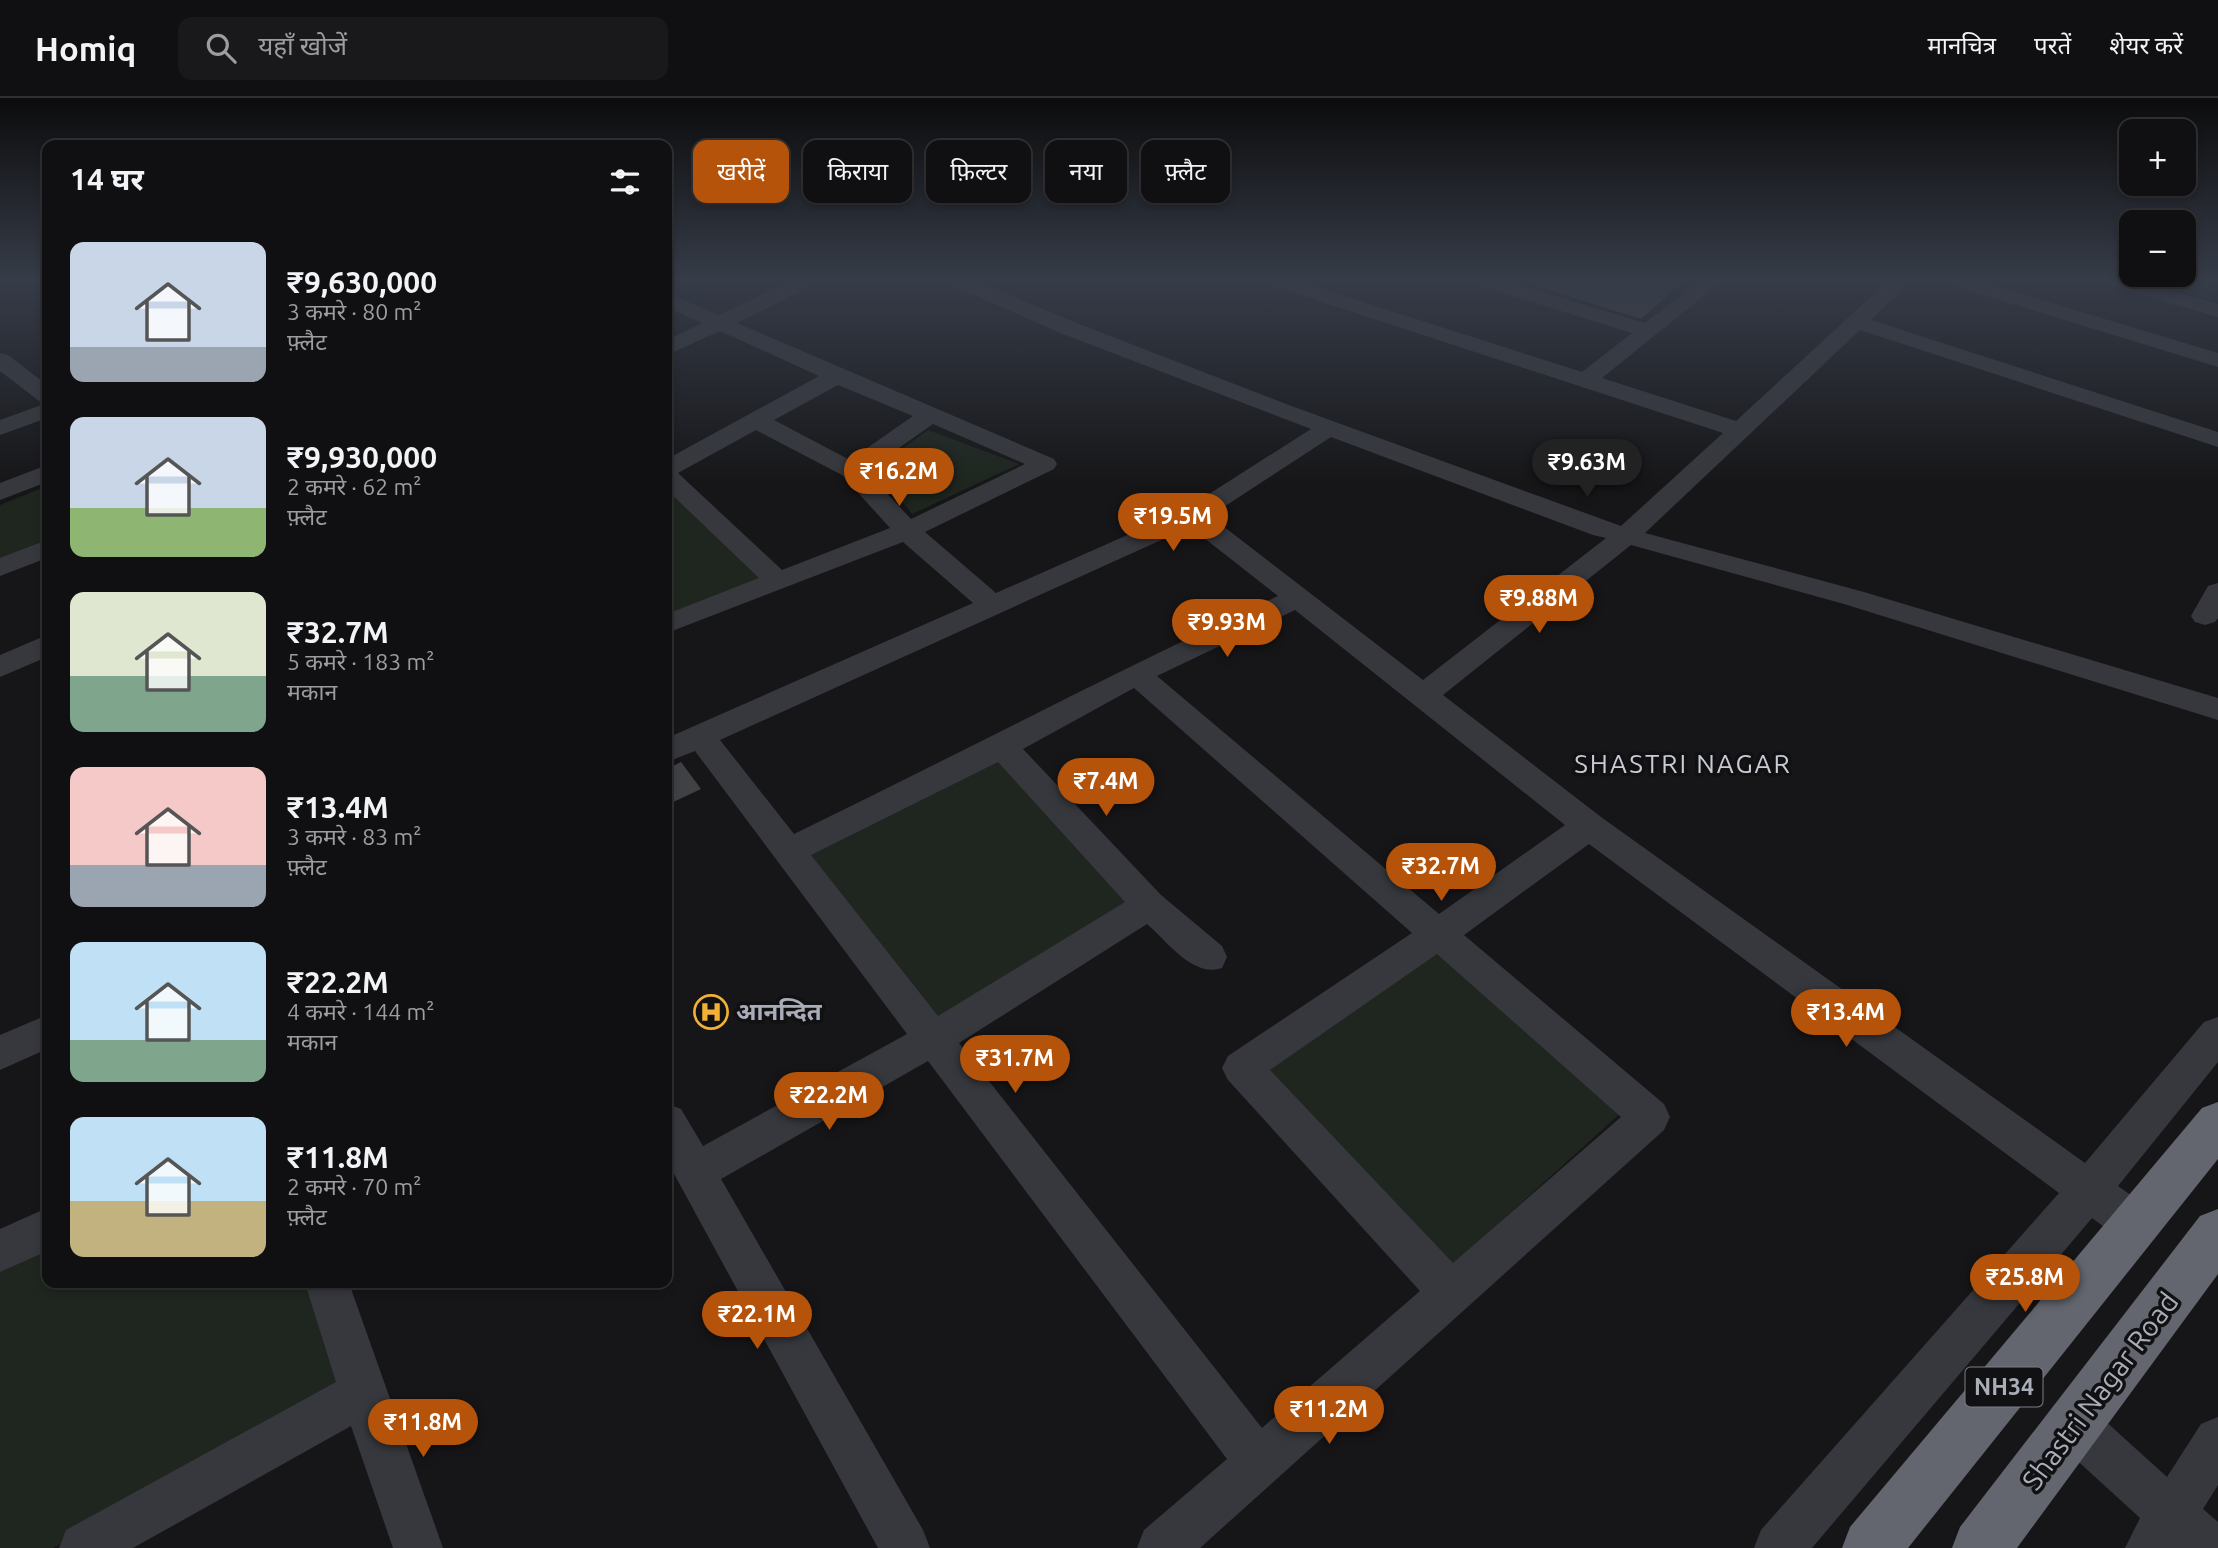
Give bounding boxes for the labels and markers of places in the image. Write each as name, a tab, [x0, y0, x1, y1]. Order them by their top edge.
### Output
pin: ₹9.63M	[1530, 440, 1644, 499]
pin: ₹16.2M	[842, 448, 956, 508]
pin: ₹19.5M	[1116, 494, 1230, 553]
pin: ₹9.88M	[1482, 575, 1596, 635]
pin: ₹9.93M	[1170, 600, 1284, 659]
pin: ₹7.4M	[1057, 758, 1155, 818]
pin: ₹32.7M	[1384, 844, 1498, 903]
pin: ₹13.4M	[1789, 990, 1903, 1049]
hospital icon: आनन्दित	[692, 993, 730, 1031]
place label: आनन्दित	[736, 998, 823, 1025]
pin: ₹31.7M	[958, 1035, 1072, 1095]
pin: ₹22.2M	[772, 1072, 886, 1132]
pin: ₹25.8M	[1968, 1254, 2082, 1314]
pin: ₹22.1M	[700, 1292, 814, 1351]
pin: ₹11.2M	[1272, 1386, 1386, 1446]
pin: ₹11.8M	[366, 1400, 480, 1459]

